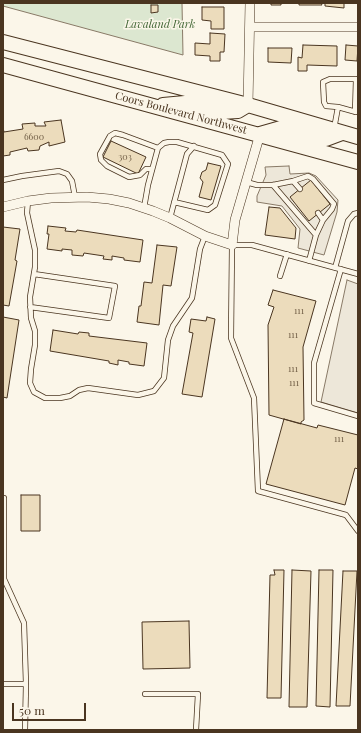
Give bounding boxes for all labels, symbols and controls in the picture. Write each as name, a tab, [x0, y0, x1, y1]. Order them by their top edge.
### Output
park label: Lavaland Park	[125, 18, 195, 32]
street label: Coors Boulevard Northwest	[114, 89, 248, 137]
house number: 6600	[24, 132, 44, 142]
house number: 303	[118, 152, 132, 162]
house number: 111	[294, 306, 304, 316]
house number: 111	[288, 330, 298, 340]
house number: 111	[288, 364, 298, 374]
house number: 111	[289, 378, 299, 388]
house number: 111	[334, 434, 344, 444]
scale bar	[14, 695, 88, 721]
text: 50 m	[19, 702, 45, 718]

